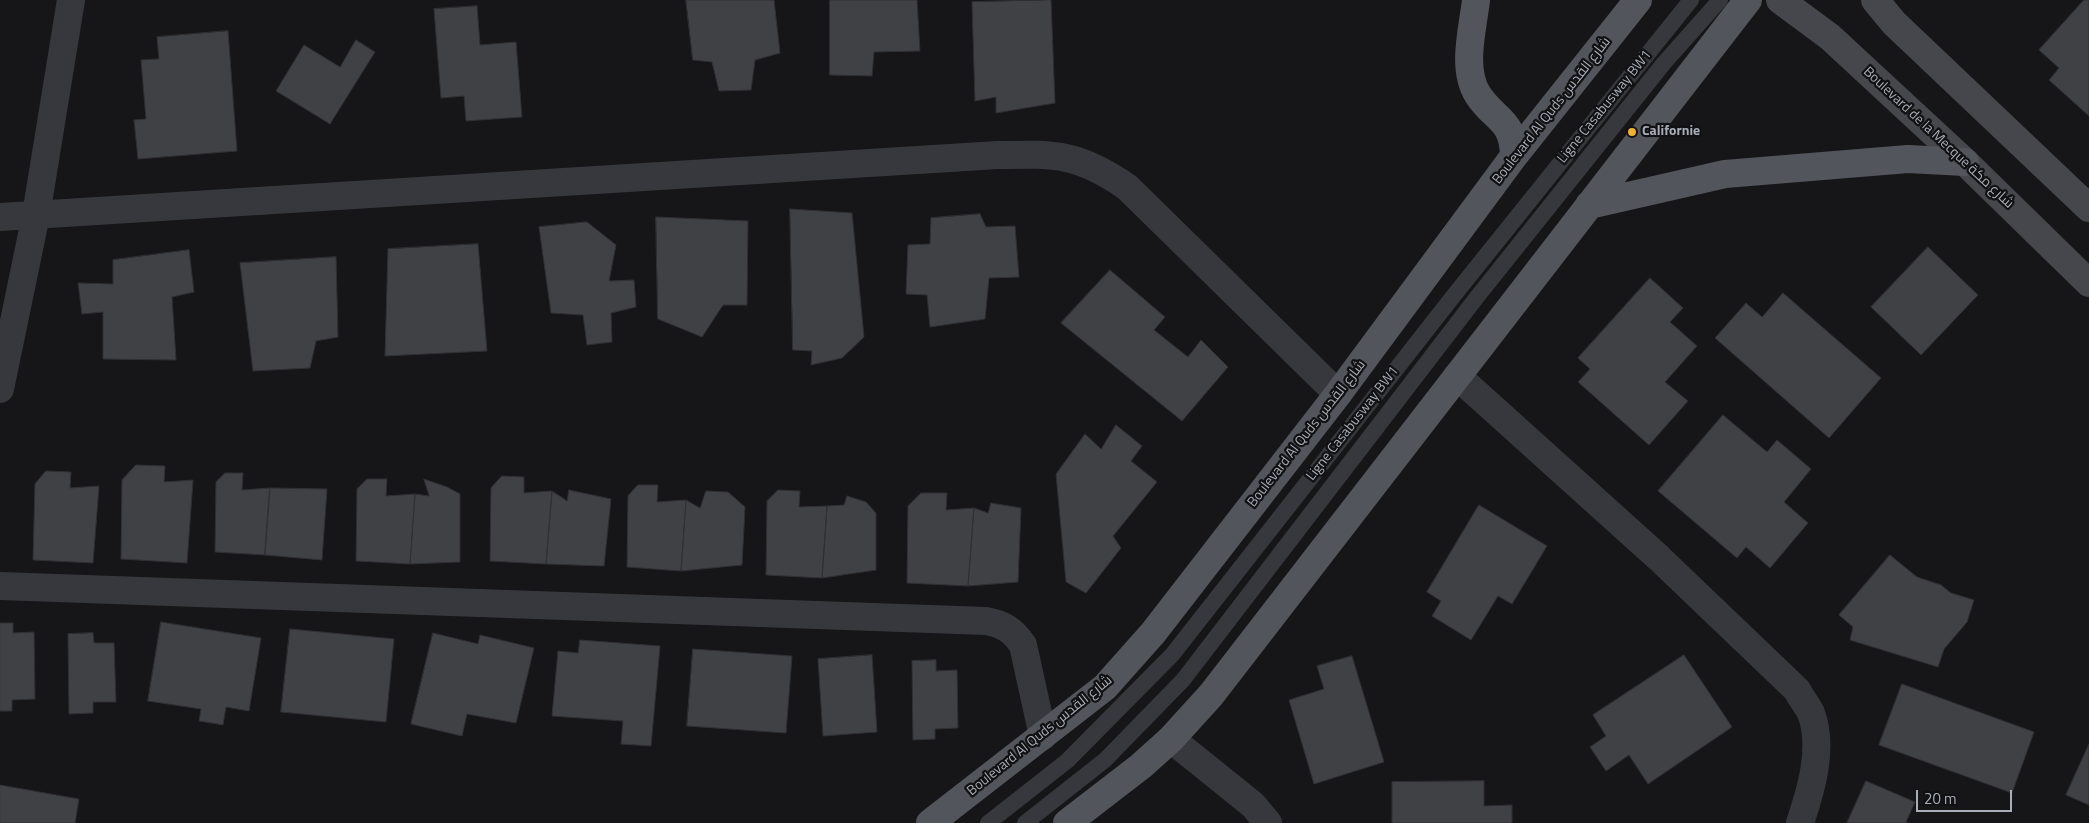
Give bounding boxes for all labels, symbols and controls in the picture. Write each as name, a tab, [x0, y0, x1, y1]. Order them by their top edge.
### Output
street label: Boulevard Al Quds شارع القدس	[1489, 34, 1615, 188]
street label: Ligne Casabusway BW1	[1554, 47, 1656, 167]
street label: Boulevard de la Mecque شارع مكة	[1859, 64, 2017, 212]
place label: Californie	[1642, 124, 1700, 140]
marker: Californie	[1626, 126, 1638, 138]
street label: Boulevard Al Quds شارع القدس	[1244, 357, 1370, 511]
street label: Ligne Casabusway BW1	[1303, 364, 1403, 484]
street label: Boulevard Al Quds شارع القدس	[964, 672, 1116, 800]
scale bar	[1919, 780, 2015, 812]
text: 20 m	[1924, 787, 1957, 810]

